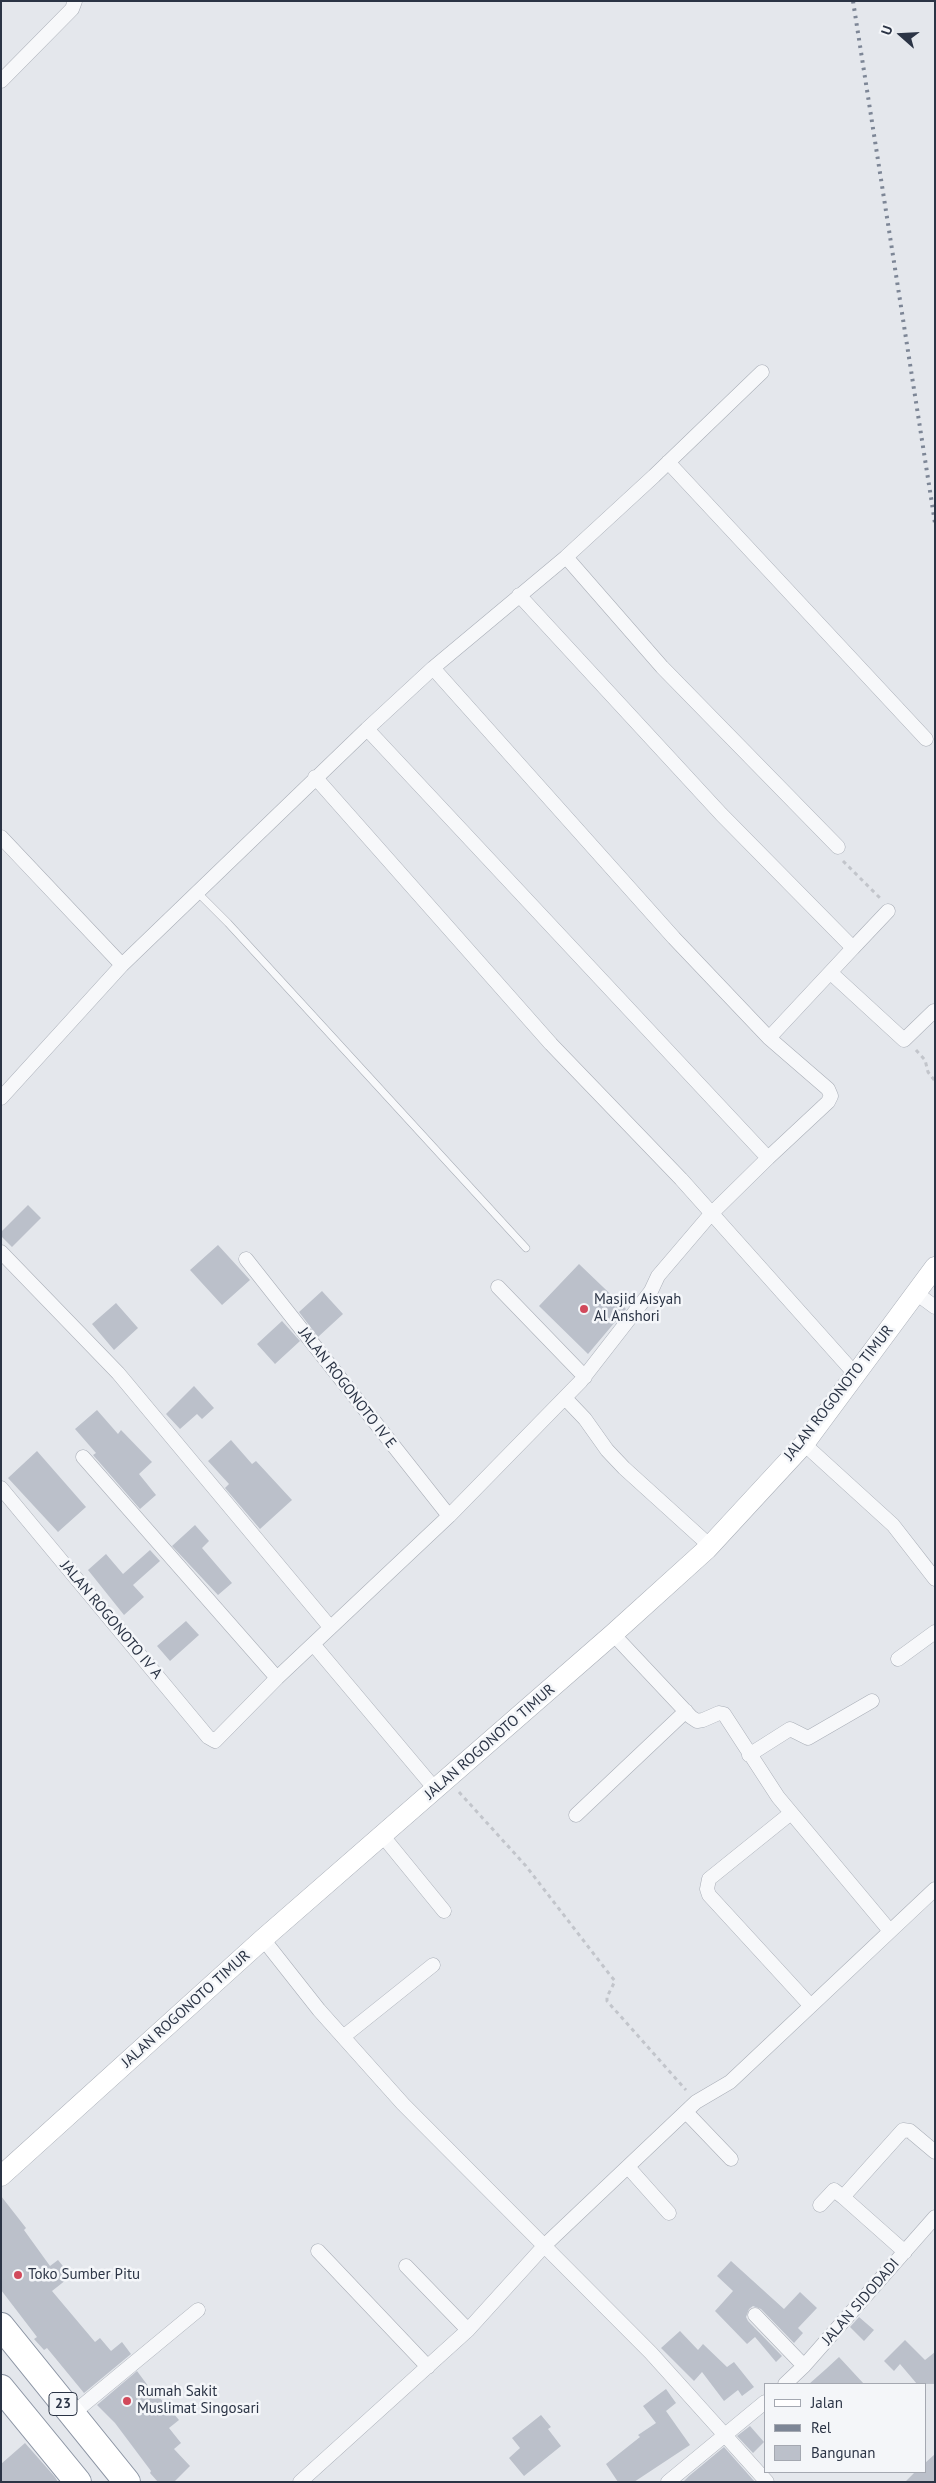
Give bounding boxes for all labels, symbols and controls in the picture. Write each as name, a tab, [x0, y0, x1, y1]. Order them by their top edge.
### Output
north arrow	[876, 10, 926, 60]
text: U	[877, 23, 897, 37]
place label: Masjid Aisyah Al Anshori	[594, 1291, 681, 1326]
marker: Masjid Aisyah Al Anshori	[578, 1303, 590, 1315]
street label: JALAN ROGONOTO TIMUR	[781, 1322, 897, 1464]
street label: JALAN ROGONOTO IV E	[294, 1324, 400, 1452]
street label: JALAN ROGONOTO IV A	[56, 1557, 166, 1683]
street label: JALAN ROGONOTO TIMUR	[421, 1681, 559, 1803]
street label: JALAN ROGONOTO TIMUR	[118, 1947, 254, 2071]
street label: JALAN SIDODADI	[819, 2255, 903, 2349]
place label: Toko Sumber Pitu	[28, 2266, 140, 2284]
marker: Toko Sumber Pitu	[12, 2269, 24, 2281]
place label: Rumah Sakit Muslimat Singosari	[137, 2383, 260, 2418]
legend	[764, 2383, 926, 2473]
road number: 23	[49, 2392, 77, 2416]
text: Jalan	[811, 2393, 843, 2412]
marker: Rumah Sakit Muslimat Singosari	[121, 2395, 133, 2407]
text: Rel	[811, 2418, 831, 2437]
text: Bangunan	[811, 2443, 875, 2462]

